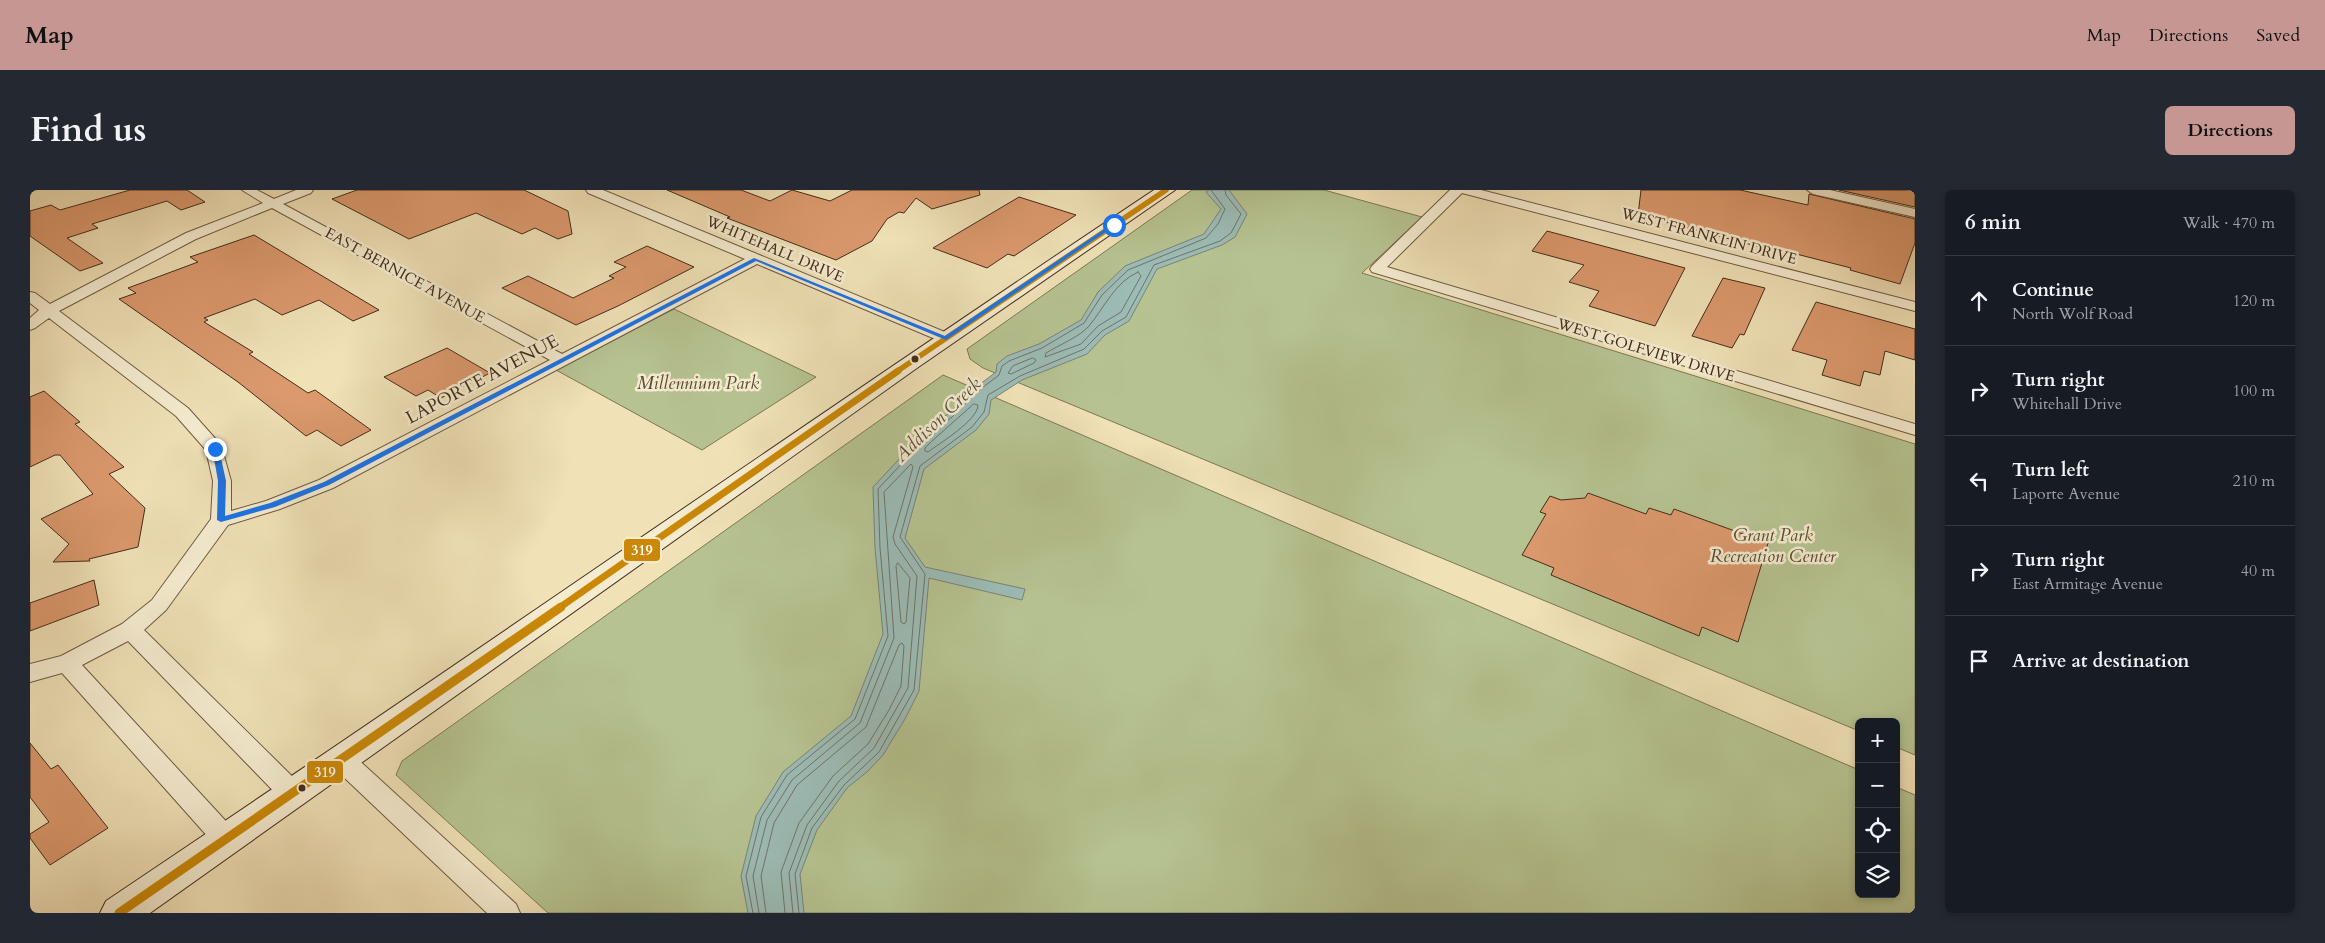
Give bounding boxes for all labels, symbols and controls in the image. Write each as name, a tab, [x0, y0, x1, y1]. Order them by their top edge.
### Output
text: Map	[25, 19, 74, 52]
text: Map	[2087, 23, 2121, 48]
text: Directions	[2149, 23, 2228, 48]
text: Saved	[2256, 23, 2300, 48]
text: Find us	[30, 106, 146, 154]
button: Directions	[2165, 106, 2295, 155]
street label: WEST FRANKLIN DRIVE	[1618, 203, 1799, 269]
text: 6 min	[1965, 208, 2021, 237]
street label: WHITEHALL DRIVE	[702, 211, 847, 287]
text: Walk · 470 m	[2183, 212, 2275, 234]
route start	[1103, 214, 1126, 237]
street label: EAST BERNICE AVENUE	[321, 223, 489, 327]
text: Continue	[2012, 277, 2094, 303]
icon: ahead	[1965, 287, 1993, 315]
text: 120 m	[2233, 290, 2275, 312]
text: North Wolf Road	[2012, 303, 2133, 325]
street label: WEST GOLFVIEW DRIVE	[1554, 313, 1737, 387]
street label: LAPORTE AVENUE	[401, 329, 563, 430]
unlabelled marker	[910, 354, 920, 364]
text: Turn right	[2012, 367, 2104, 393]
park label: Millennium Park	[637, 371, 759, 396]
water label: Addison Creek	[888, 371, 987, 469]
icon: right	[1965, 377, 1993, 405]
text: 100 m	[2233, 380, 2275, 402]
text: Whitehall Drive	[2012, 393, 2122, 415]
route end	[204, 438, 227, 461]
text: Turn left	[2012, 457, 2089, 483]
icon: left	[1965, 467, 1993, 495]
text: 210 m	[2233, 470, 2275, 492]
text: Laporte Avenue	[2012, 483, 2120, 505]
park label: Grant Park Recreation Center	[1710, 523, 1837, 569]
line badge: 319	[623, 538, 661, 562]
text: 319	[631, 541, 653, 560]
text: Turn right	[2012, 547, 2104, 573]
icon: right	[1965, 557, 1993, 585]
text: 40 m	[2241, 560, 2275, 582]
text: East Armitage Avenue	[2012, 573, 2163, 595]
icon: arrive	[1965, 647, 1993, 675]
text: Arrive at destination	[2012, 648, 2189, 674]
map controls	[1855, 718, 1900, 898]
button: +	[1855, 718, 1900, 763]
line badge: 319	[306, 760, 344, 784]
text: 319	[314, 763, 336, 782]
button: −	[1855, 763, 1900, 808]
unlabelled marker	[297, 783, 307, 793]
button: locate	[1855, 808, 1900, 853]
button: layers	[1855, 853, 1900, 898]

